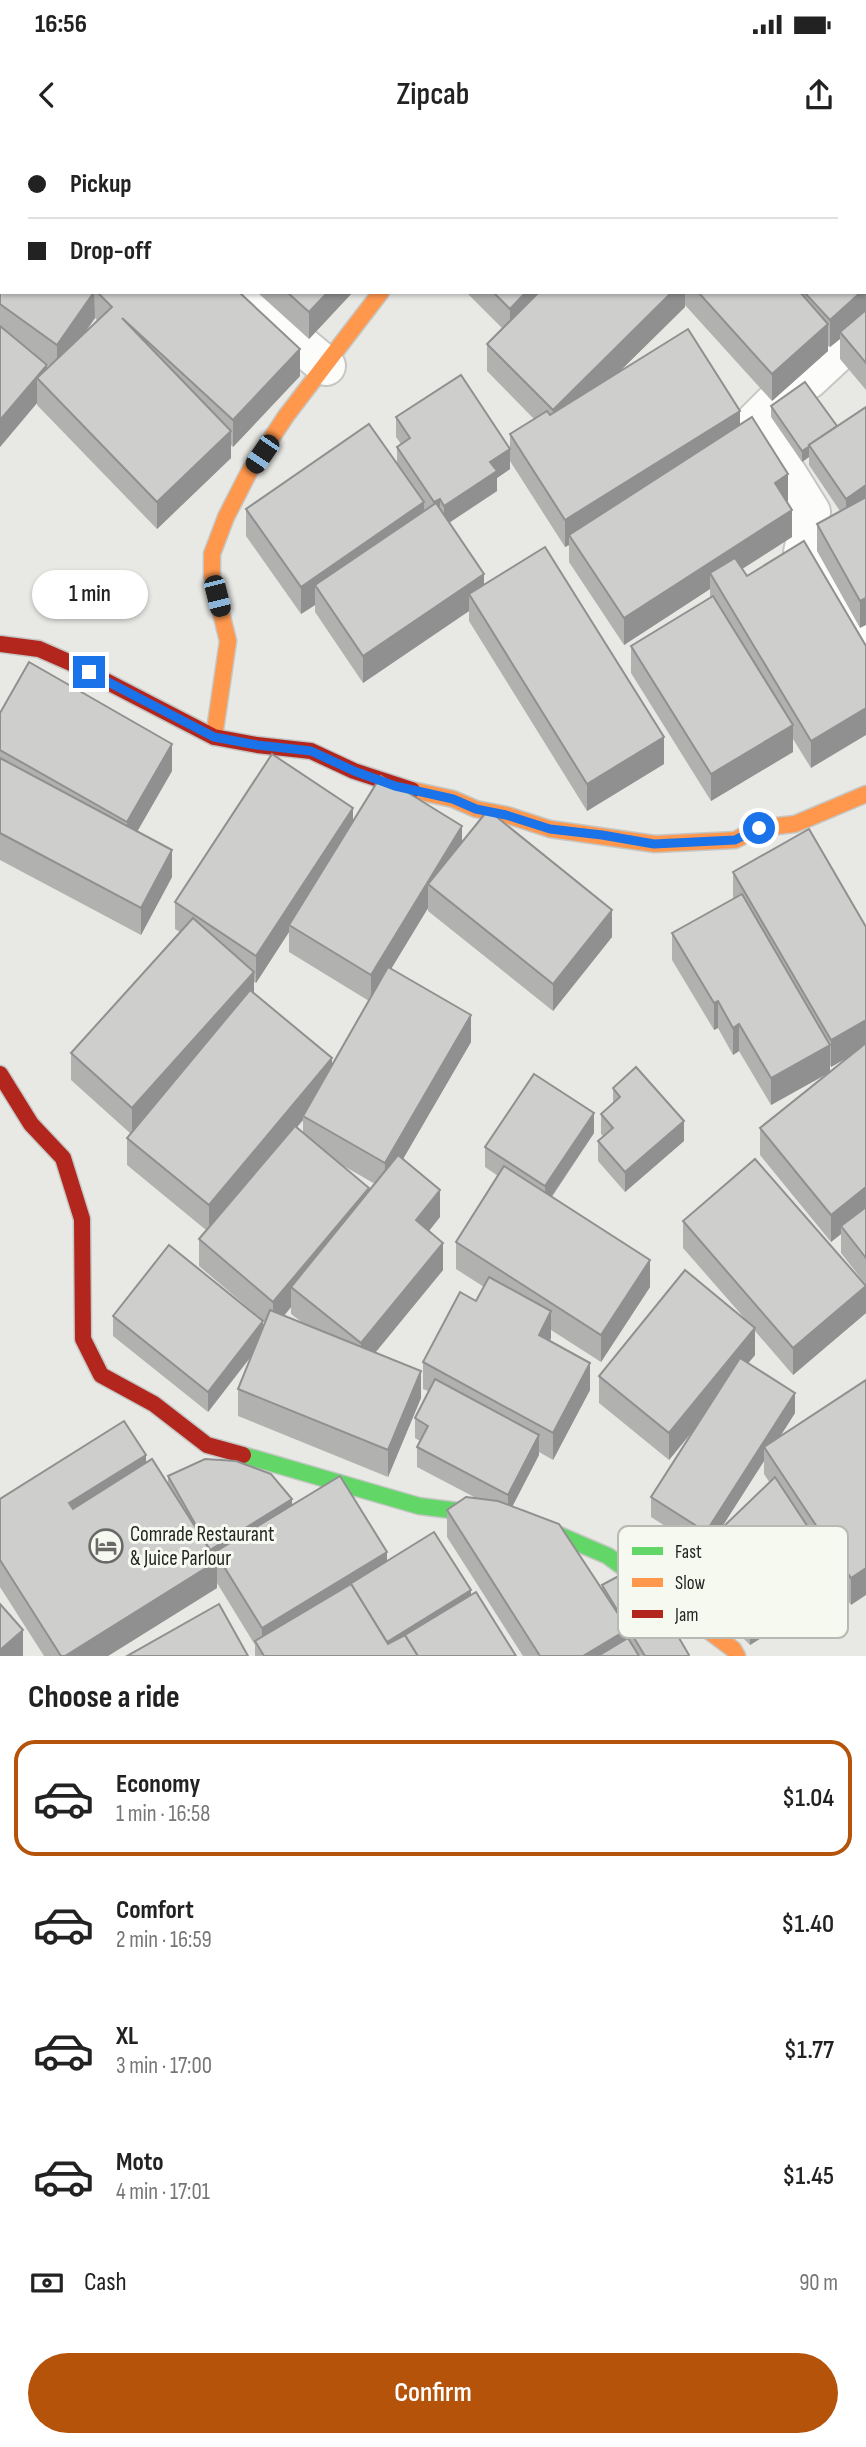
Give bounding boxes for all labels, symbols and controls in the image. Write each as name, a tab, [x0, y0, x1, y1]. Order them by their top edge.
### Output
text: 16:56	[35, 9, 87, 40]
text: Zipcab	[397, 75, 469, 114]
icon: back	[28, 76, 66, 114]
icon: share	[800, 76, 838, 114]
text: Pickup	[70, 169, 132, 200]
text: Drop-off	[70, 236, 151, 267]
car	[242, 431, 283, 477]
callout: 1 min	[31, 570, 147, 620]
car	[202, 573, 233, 619]
text: 1 min	[69, 580, 111, 608]
route end	[73, 656, 105, 688]
route start	[743, 812, 775, 844]
place label: Comrade Restaurant & Juice Parlour	[130, 1522, 274, 1571]
legend	[618, 1526, 848, 1638]
hotel icon: Comrade Restaurant & Juice Parlour	[87, 1527, 125, 1565]
text: Fast	[675, 1541, 702, 1564]
text: Slow	[675, 1572, 705, 1595]
text: Jam	[674, 1604, 698, 1627]
text: Choose a ride	[28, 1678, 180, 1717]
icon: car	[32, 1767, 95, 1830]
text: Economy	[116, 1769, 200, 1800]
text: $1.04	[782, 1783, 834, 1814]
text: 1 min · 16:58	[116, 1800, 210, 1828]
icon: car	[32, 1893, 95, 1956]
text: Comfort	[116, 1895, 194, 1926]
text: $1.40	[781, 1909, 834, 1940]
text: 2 min · 16:59	[116, 1926, 212, 1954]
icon: car	[32, 2019, 95, 2082]
text: XL	[116, 2021, 138, 2052]
text: $1.77	[784, 2035, 834, 2066]
text: 3 min · 17:00	[116, 2052, 212, 2080]
icon: car	[32, 2145, 95, 2208]
text: Moto	[116, 2147, 164, 2178]
text: $1.45	[782, 2161, 834, 2192]
text: 4 min · 17:01	[116, 2178, 210, 2206]
icon: cash	[28, 2264, 66, 2302]
text: Cash	[84, 2267, 127, 2298]
text: 90 m	[799, 2269, 838, 2297]
button: Confirm	[28, 2353, 838, 2433]

